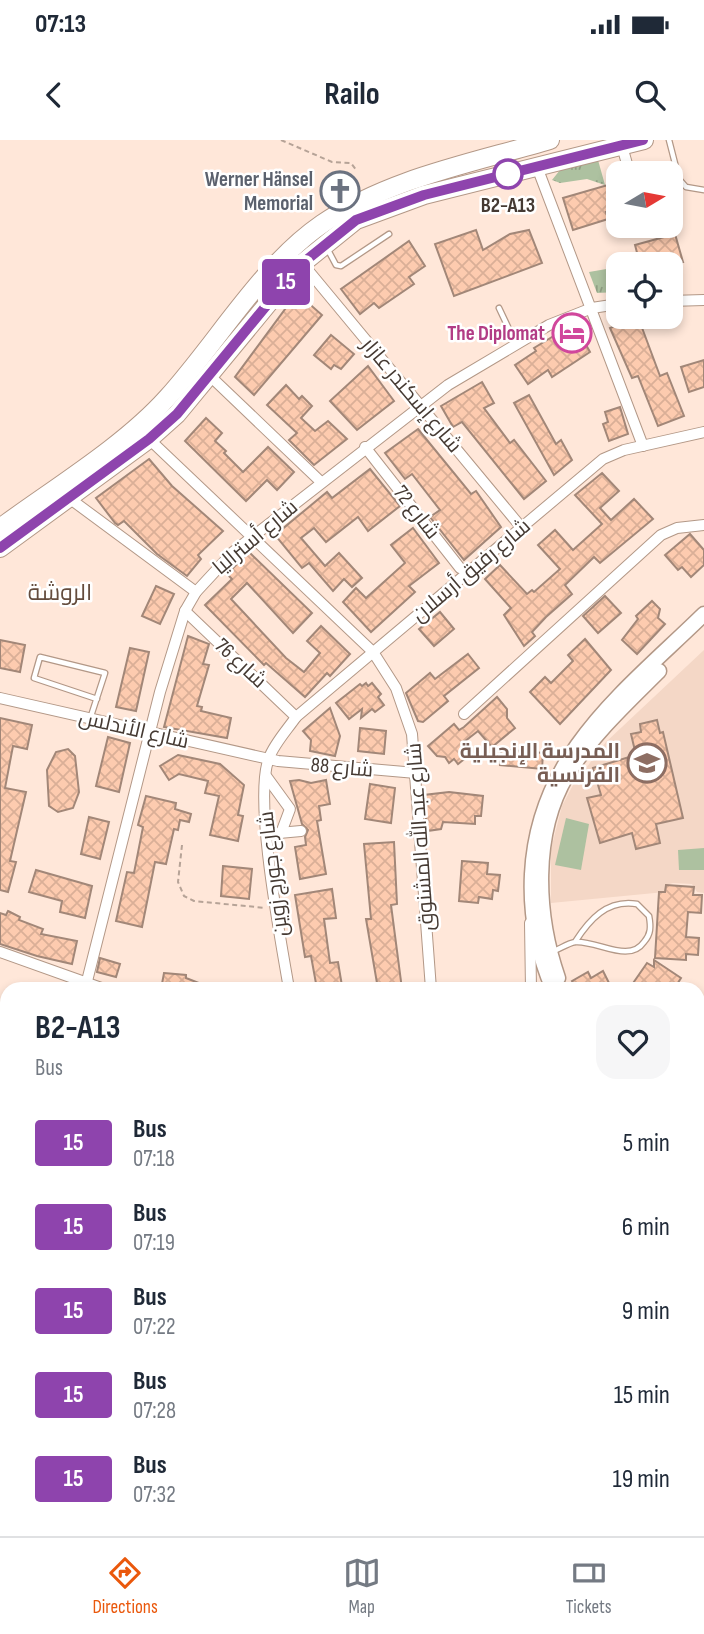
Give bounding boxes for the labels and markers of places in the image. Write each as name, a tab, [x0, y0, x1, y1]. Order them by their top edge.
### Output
marker: B2-A13	[493, 159, 523, 189]
place label: Werner Hänsel Memorial	[205, 167, 313, 216]
church icon: Werner Hänsel Memorial	[319, 170, 361, 212]
place label: B2-A13	[481, 193, 535, 218]
hotel icon: The Diplomat	[551, 312, 593, 354]
place label: The Diplomat	[447, 321, 545, 346]
place label: المدرسة الإنجيلية الفرنسية	[460, 739, 620, 788]
school or university icon: المدرسة الإنجيلية الفرنسية	[626, 742, 668, 784]

